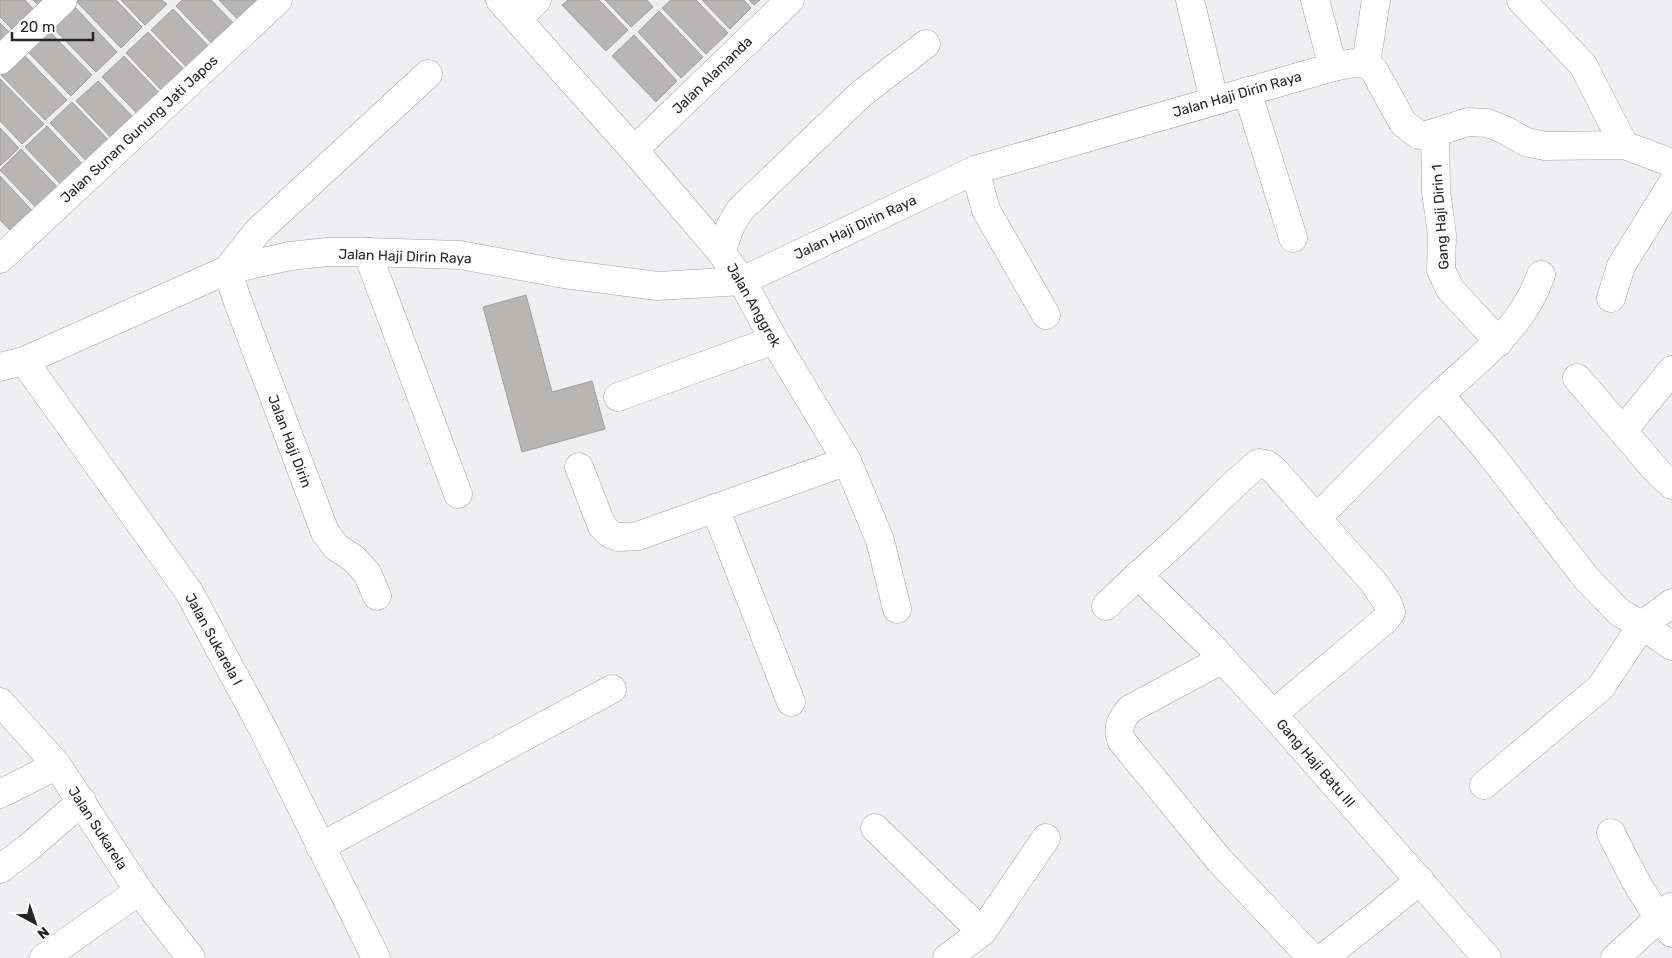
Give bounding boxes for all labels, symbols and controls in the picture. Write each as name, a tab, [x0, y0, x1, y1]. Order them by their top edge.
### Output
scale bar	[12, 10, 94, 42]
text: 20 m	[20, 18, 55, 36]
street label: Jalan Alamanda	[669, 33, 756, 118]
street label: Jalan Sunan Gunung Jati Japos	[57, 52, 222, 207]
street label: Jalan Haji Dirin Raya	[1171, 68, 1304, 121]
street label: Gang Haji Dirin 1	[1428, 164, 1453, 270]
street label: Jalan Haji Dirin Raya	[791, 192, 919, 263]
street label: Jalan Haji Dirin Raya	[338, 246, 472, 267]
street label: Jalan Anggrek	[723, 260, 785, 351]
street label: Jalan Haji Dirin	[264, 392, 315, 490]
street label: Jalan Sukarela I	[181, 590, 246, 688]
street label: Gang Haji Batu III	[1273, 716, 1359, 811]
street label: Jalan Sukarela	[64, 784, 131, 873]
north arrow	[10, 898, 60, 948]
text: N	[34, 923, 52, 942]

